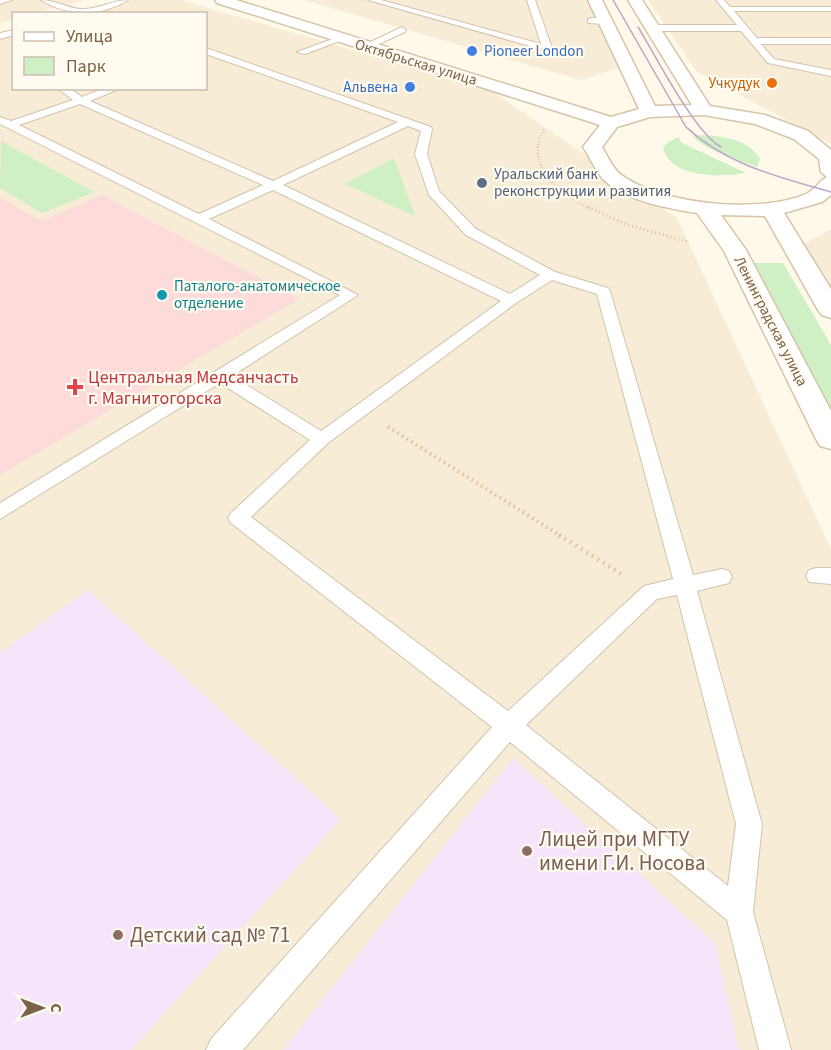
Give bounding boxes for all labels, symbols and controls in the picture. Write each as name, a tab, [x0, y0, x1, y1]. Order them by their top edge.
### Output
legend	[12, 12, 207, 90]
text: Улица	[66, 24, 113, 49]
street label: Октябрьская улица	[352, 34, 480, 91]
place label: Pioneer London	[484, 41, 584, 62]
marker: Pioneer London	[465, 44, 479, 58]
text: Парк	[66, 54, 106, 79]
place label: Учкудук	[708, 73, 761, 94]
marker: Учкудук	[765, 76, 779, 90]
place label: Альвена	[343, 77, 398, 98]
marker: Альвена	[403, 80, 417, 94]
place label: Уральский банк реконструкции и развития	[494, 164, 671, 202]
marker: Уральский банк реконструкции и развития	[475, 176, 489, 190]
street label: Ленинградская улица	[729, 252, 813, 390]
place label: Паталого-анатомическое отделение	[174, 276, 341, 314]
marker: Паталого-анатомическое отделение	[155, 288, 169, 302]
place label: Центральная Медсанчасть г. Магнитогорска	[88, 365, 299, 411]
marker: Центральная Медсанчасть г. Магнитогорска	[66, 378, 84, 396]
place label: Лицей при МГТУ имени Г.И. Носова	[539, 824, 706, 878]
marker: Лицей при МГТУ имени Г.И. Носова	[520, 844, 534, 858]
place label: Детский сад № 71	[130, 920, 290, 950]
marker: Детский сад № 71	[111, 928, 125, 942]
north arrow	[12, 978, 72, 1038]
text: С	[45, 1003, 67, 1013]

